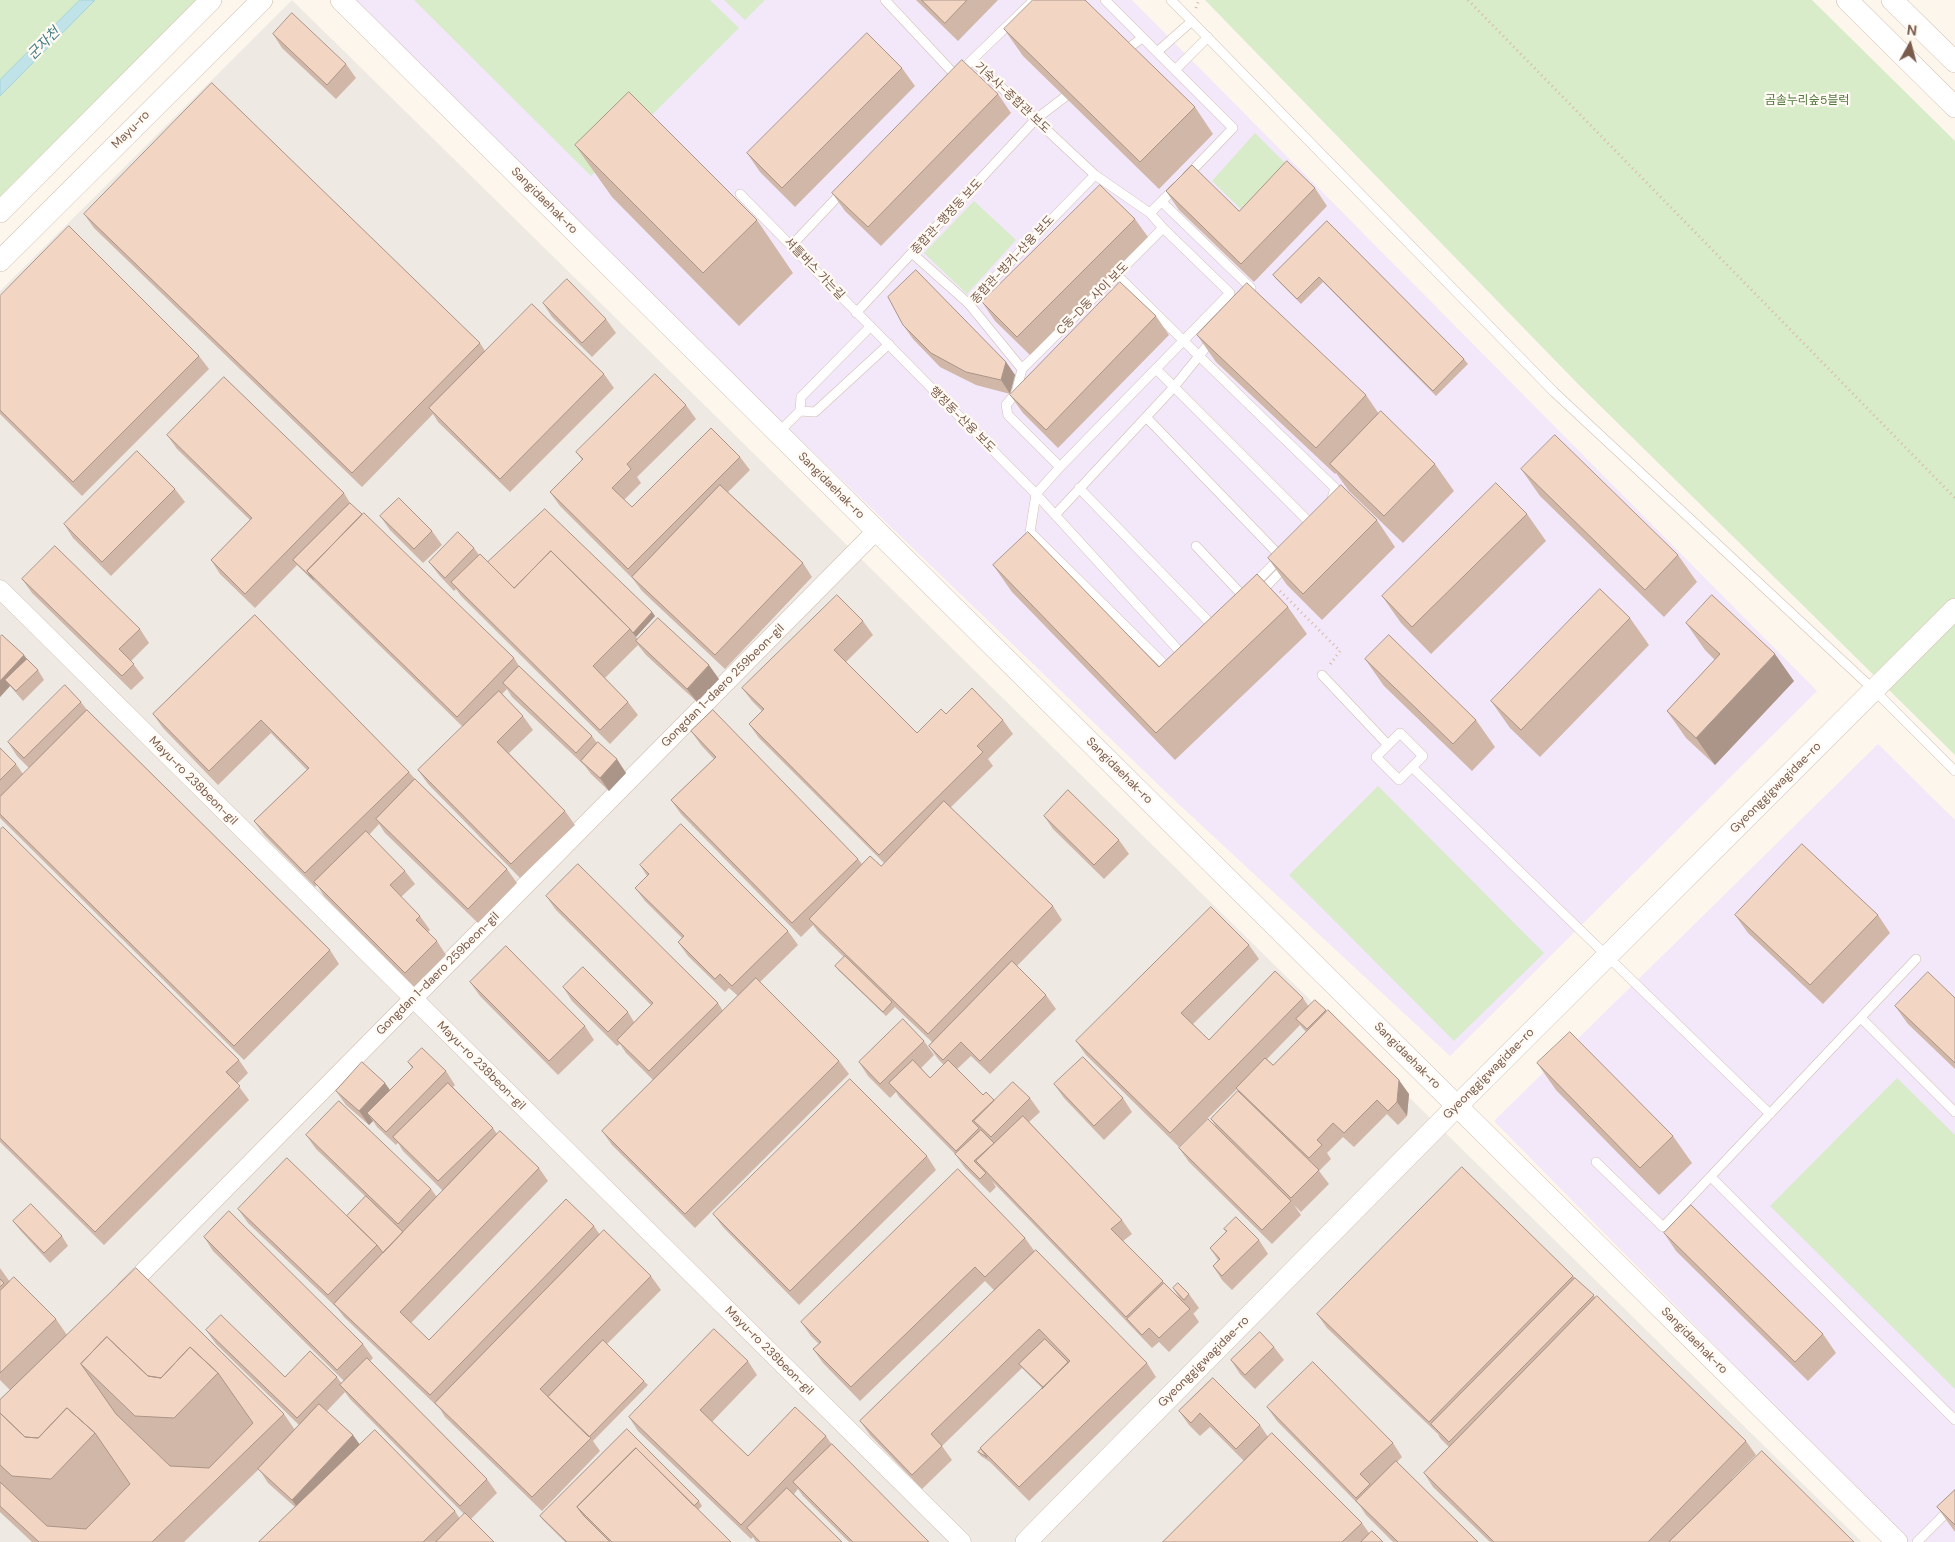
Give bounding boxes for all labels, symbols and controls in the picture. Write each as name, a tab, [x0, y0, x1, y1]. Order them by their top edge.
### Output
north arrow	[1885, 20, 1935, 70]
text: N	[1906, 21, 1918, 40]
water label: 군자천	[24, 24, 64, 64]
street label: 기숙사-종합관 보도	[971, 59, 1053, 137]
park label: 곰솔누리숲5블럭	[1765, 94, 1849, 108]
street label: Mayu-ro	[109, 108, 153, 152]
street label: Sangidaehak-ro	[508, 165, 580, 237]
street label: 종합관-행정동 보도	[908, 176, 986, 258]
street label: 종합관-벙커-산융 보도	[968, 213, 1058, 307]
street label: 셔틀버스 가는길	[781, 235, 847, 303]
street label: C동-D동 사이 보도	[1054, 260, 1132, 338]
street label: 행정동-산융 보도	[926, 384, 998, 456]
street label: Sangidaehak-ro	[795, 450, 867, 522]
street label: Gongdan 1-daero 259beon-gil	[659, 622, 787, 750]
street label: Mayu-ro 238beon-gil	[146, 734, 240, 828]
street label: Sangidaehak-ro	[1083, 735, 1155, 807]
street label: Gyeonggigwagidae-ro	[1728, 740, 1824, 836]
street label: Gongdan 1-daero 259beon-gil	[374, 910, 502, 1038]
street label: Mayu-ro 238beon-gil	[434, 1019, 528, 1113]
street label: Sangidaehak-ro	[1371, 1020, 1443, 1092]
street label: Gyeonggigwagidae-ro	[1441, 1026, 1537, 1122]
street label: Mayu-ro 238beon-gil	[722, 1304, 816, 1398]
street label: Sangidaehak-ro	[1658, 1305, 1730, 1377]
street label: Gyeonggigwagidae-ro	[1156, 1314, 1252, 1410]

